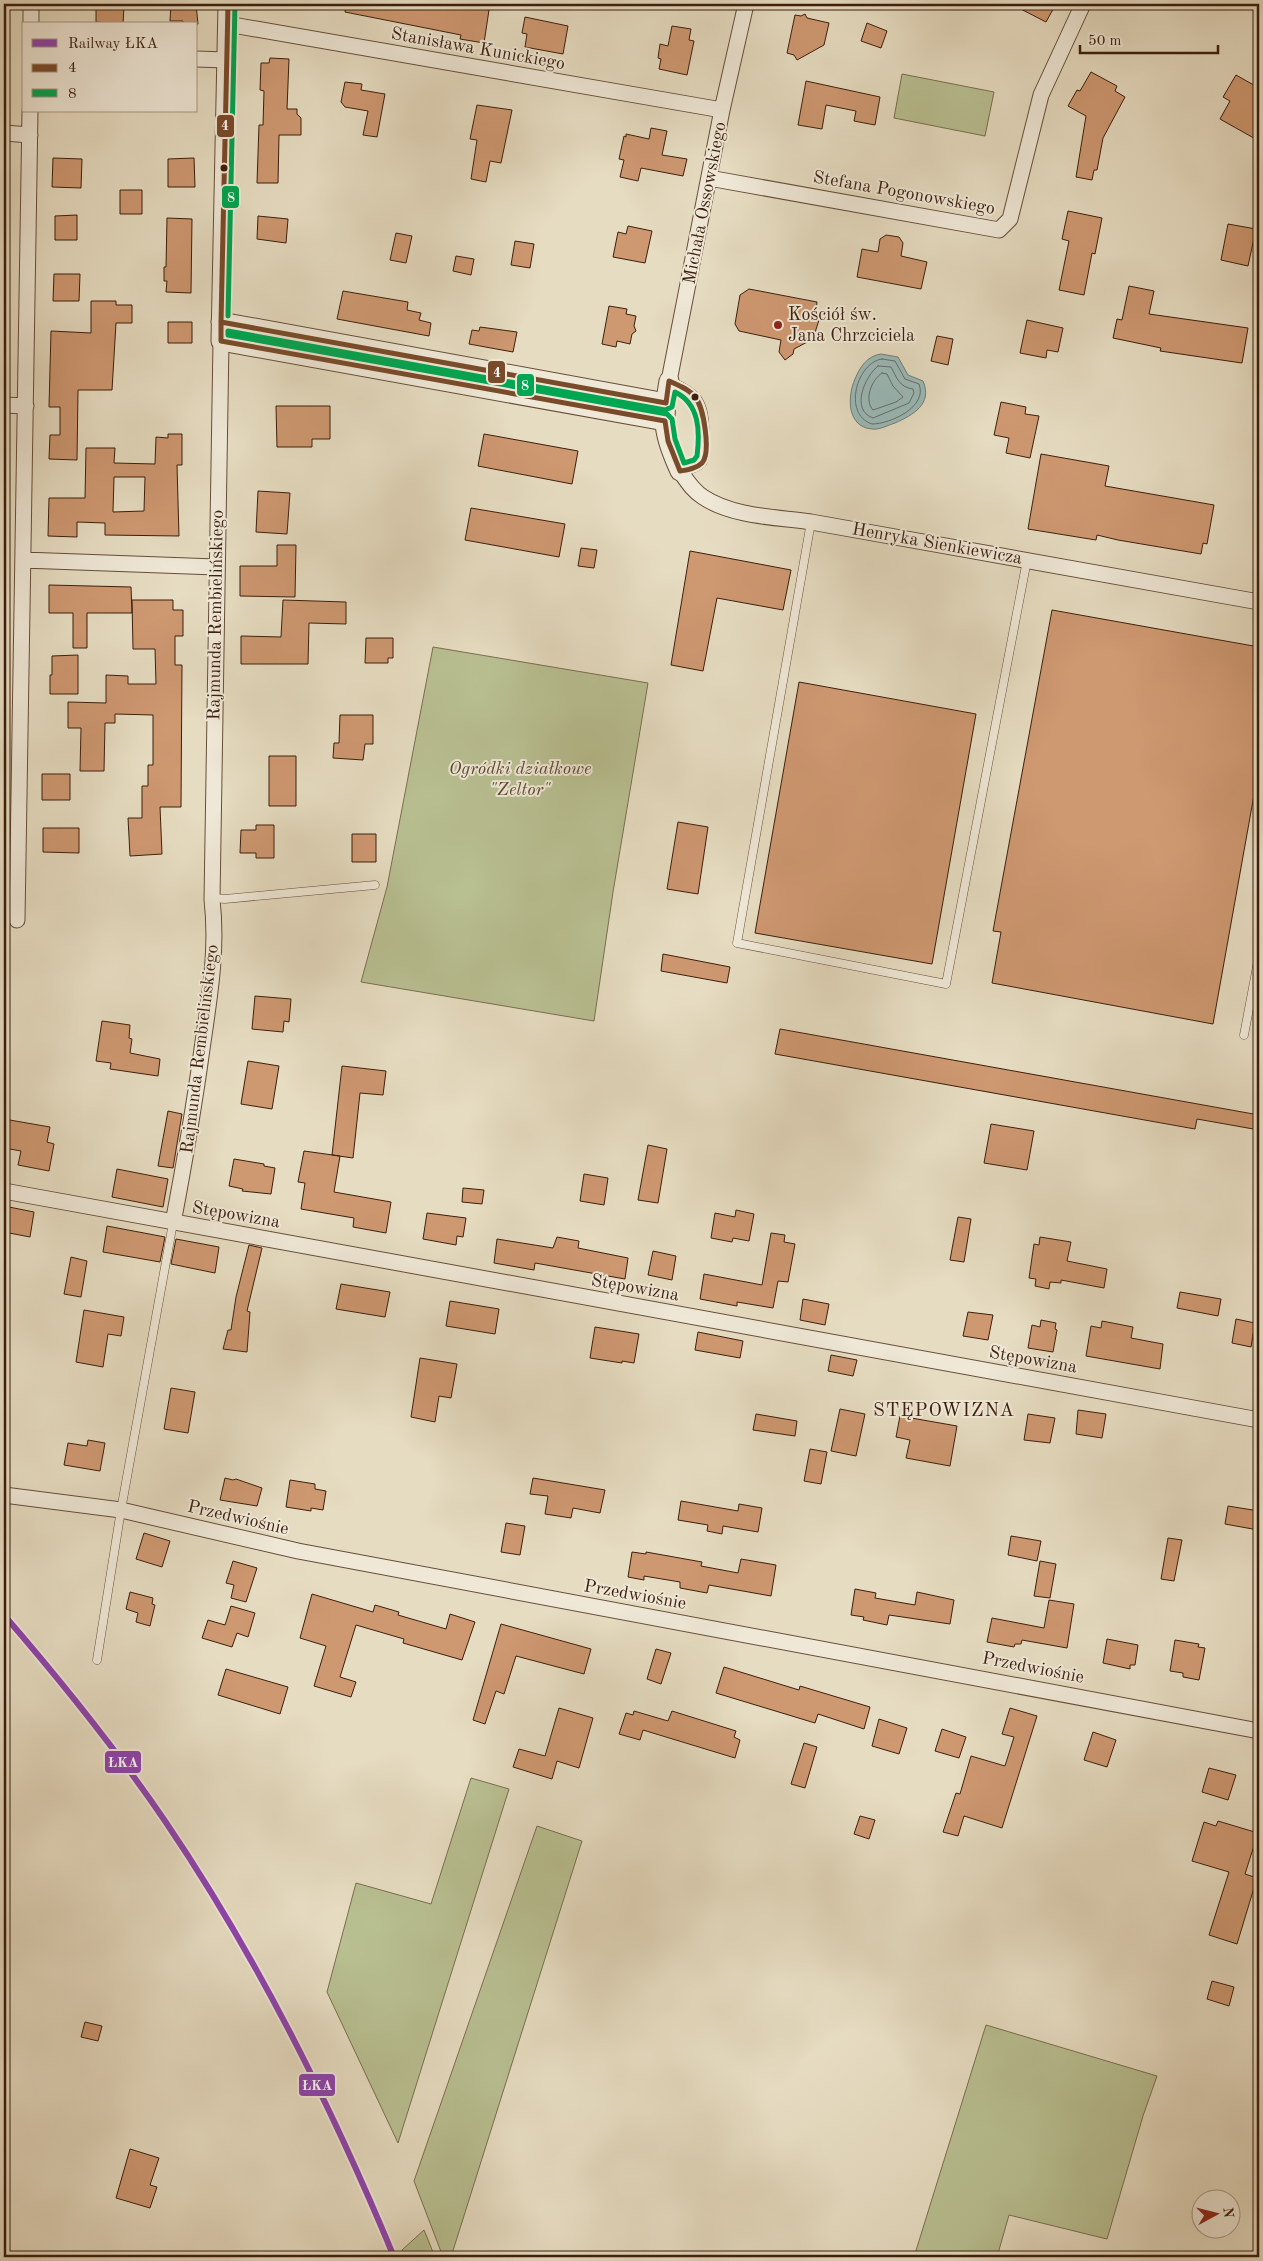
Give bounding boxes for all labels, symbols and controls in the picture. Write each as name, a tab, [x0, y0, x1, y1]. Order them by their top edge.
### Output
legend	[22, 22, 198, 112]
scale bar	[1080, 22, 1218, 54]
street label: Stanisława Kunickiego	[390, 25, 566, 73]
text: 50 m	[1088, 34, 1122, 49]
text: Railway ŁKA	[68, 37, 158, 52]
text: 4	[68, 61, 77, 76]
text: 8	[68, 87, 77, 102]
line badge: 4	[216, 114, 235, 138]
text: 4	[221, 119, 229, 133]
street label: Michała Ossowskiego	[680, 120, 730, 286]
unlabelled marker	[219, 163, 229, 173]
street label: Stefana Pogonowskiego	[812, 168, 996, 218]
line badge: 8	[221, 185, 240, 209]
text: 8	[227, 191, 235, 205]
place label: Kościół św. Jana Chrzciciela	[788, 306, 915, 345]
marker: Kościół św. Jana Chrzciciela	[772, 319, 784, 331]
line badge: 4	[487, 360, 506, 384]
text: 4	[493, 366, 501, 380]
line badge: 8	[516, 373, 535, 397]
text: 8	[521, 379, 529, 393]
unlabelled marker	[690, 392, 700, 402]
street label: Rajmunda Rembielińskiego	[205, 509, 227, 721]
street label: Henryka Sienkiewicza	[851, 520, 1024, 568]
park label: Ogródki działkowe "Zeltor"	[449, 760, 591, 799]
street label: Rajmunda Rembielińskiego	[178, 943, 222, 1155]
street label: Stępowizna	[191, 1198, 282, 1232]
street label: Stępowizna	[590, 1271, 681, 1305]
street label: Stępowizna	[988, 1343, 1079, 1377]
district label: STĘPOWIZNA	[873, 1402, 1015, 1421]
street label: Przedwiośnie	[185, 1498, 291, 1538]
street label: Przedwiośnie	[582, 1577, 688, 1613]
street label: Przedwiośnie	[980, 1649, 1086, 1687]
line badge: ŁKA	[104, 1750, 142, 1774]
text: ŁKA	[108, 1756, 139, 1770]
line badge: ŁKA	[298, 2073, 336, 2097]
text: ŁKA	[302, 2079, 333, 2093]
north arrow	[1190, 2188, 1240, 2238]
text: N	[1220, 2206, 1236, 2219]

